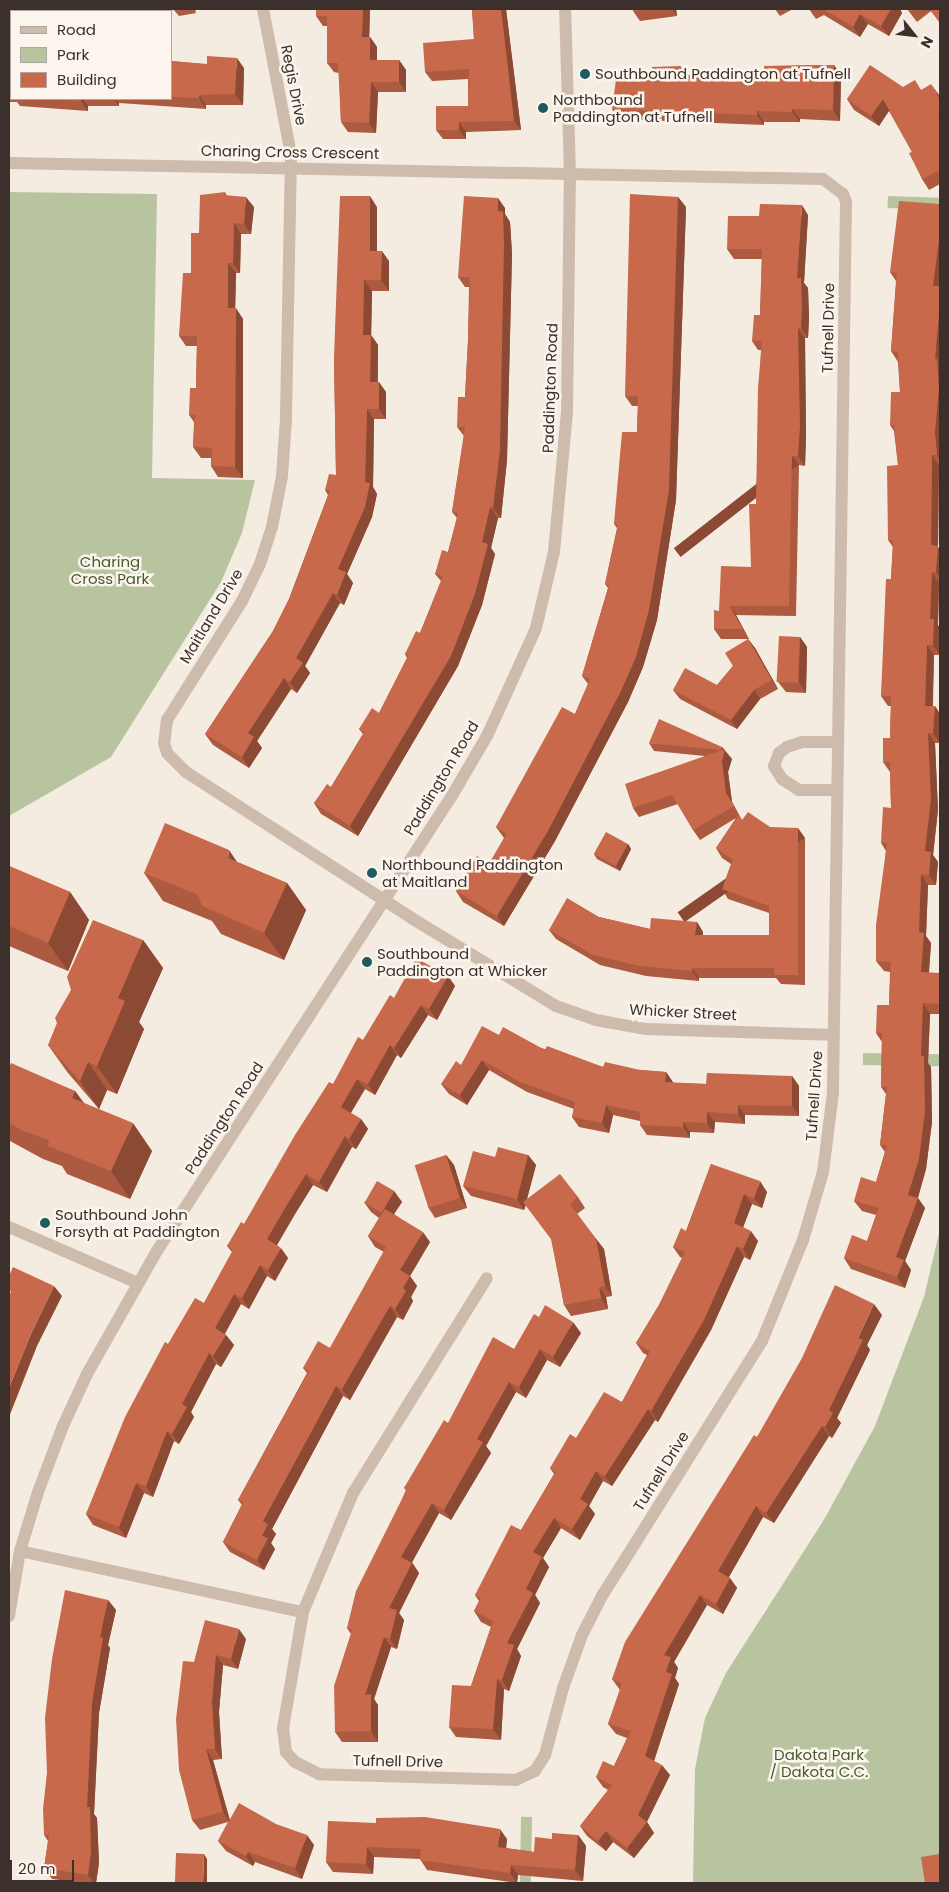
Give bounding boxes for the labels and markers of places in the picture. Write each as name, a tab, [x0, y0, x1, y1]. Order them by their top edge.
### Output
place label: Southbound Paddington at Tufnell	[595, 65, 851, 83]
marker: Southbound Paddington at Tufnell	[579, 68, 591, 80]
place label: Northbound Paddington at Tufnell	[553, 90, 713, 125]
marker: Northbound Paddington at Tufnell	[537, 102, 549, 114]
place label: Northbound Paddington at Maitland	[382, 855, 563, 890]
marker: Northbound Paddington at Maitland	[366, 867, 378, 879]
place label: Southbound Paddington at Whicker	[377, 944, 547, 979]
marker: Southbound Paddington at Whicker	[361, 956, 373, 968]
place label: Southbound John Forsyth at Paddington	[55, 1205, 220, 1240]
marker: Southbound John Forsyth at Paddington	[39, 1217, 51, 1229]

